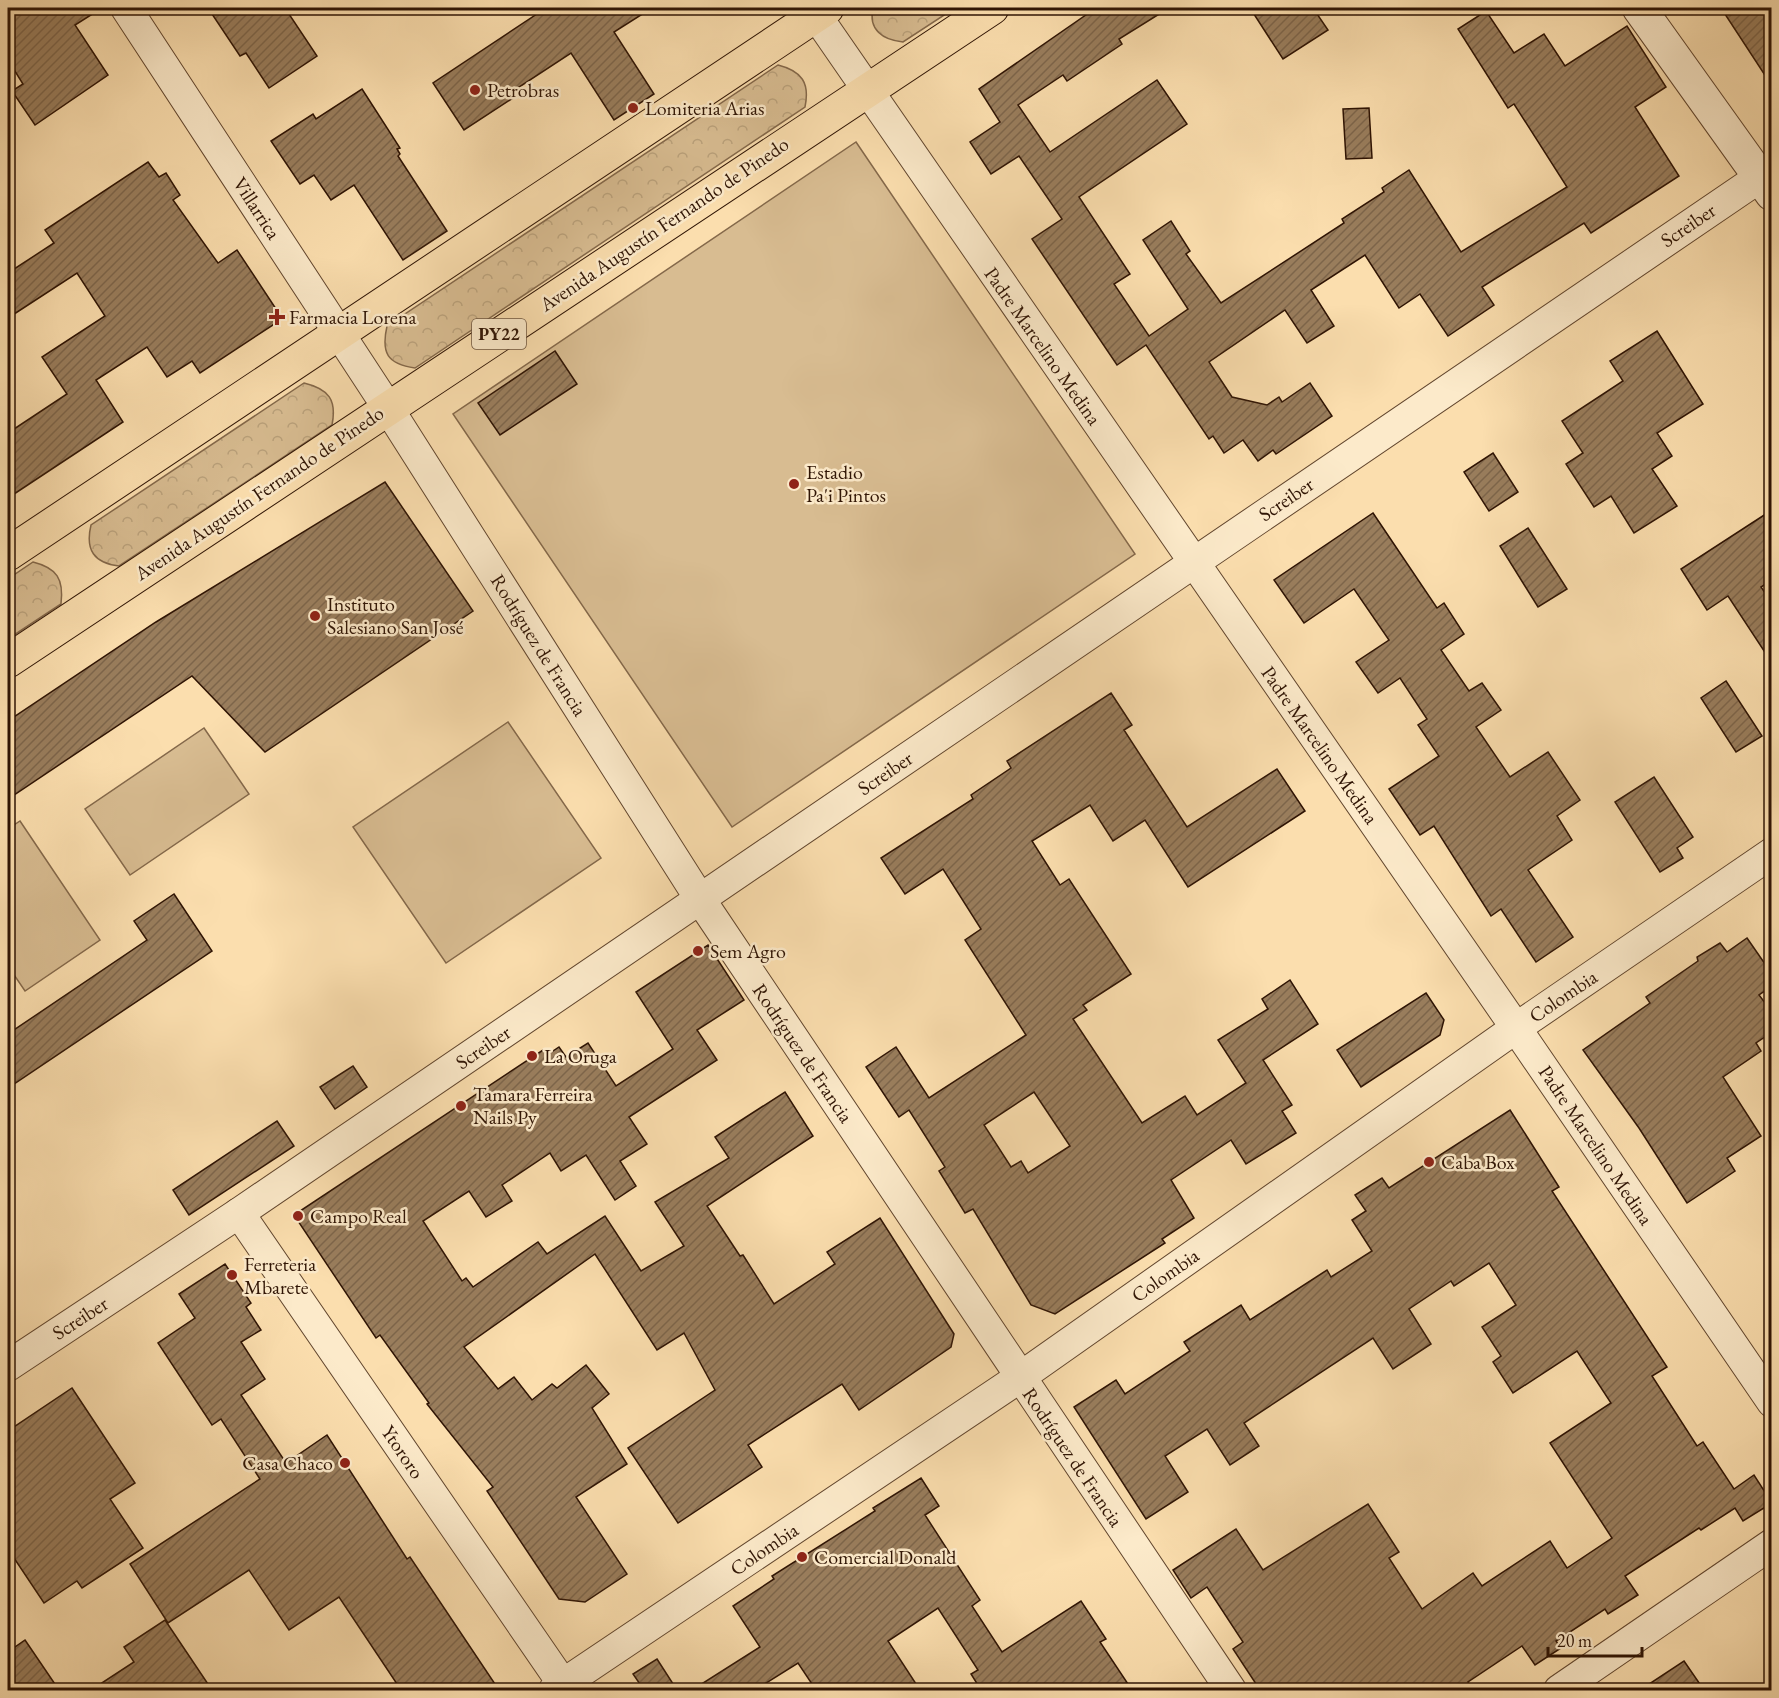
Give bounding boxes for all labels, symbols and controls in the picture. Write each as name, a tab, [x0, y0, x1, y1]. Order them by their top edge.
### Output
place label: Petrobras	[487, 77, 559, 103]
marker: Petrobras	[468, 83, 482, 97]
place label: Lomiteria Arias	[645, 95, 765, 121]
marker: Lomiteria Arias	[626, 101, 640, 115]
street label: Avenida Augustín Fernando de Pinedo	[534, 131, 794, 318]
street label: Villarrica	[227, 172, 287, 244]
street label: Screiber	[1655, 197, 1721, 253]
street label: Padre Marcelino Medina	[979, 262, 1107, 430]
place label: Farmacia Lorena	[289, 304, 416, 330]
marker: Farmacia Lorena	[270, 310, 284, 324]
road number: PY22	[472, 319, 526, 349]
street label: Avenida Augustín Fernando de Pinedo	[129, 400, 389, 587]
place label: Estadio Pa'i Pintos	[806, 459, 886, 508]
street label: Screiber	[1253, 471, 1319, 527]
marker: Estadio Pa'i Pintos	[787, 477, 801, 491]
street label: Rodríguez de Francia	[485, 569, 593, 721]
place label: Instituto Salesiano San José	[327, 591, 464, 640]
marker: Instituto Salesiano San José	[308, 609, 322, 623]
street label: Padre Marcelino Medina	[1256, 661, 1384, 829]
street label: Screiber	[852, 745, 918, 801]
place label: Sem Agro	[710, 938, 786, 964]
marker: Sem Agro	[691, 944, 705, 958]
street label: Colombia	[1524, 964, 1602, 1028]
street label: Rodríguez de Francia	[747, 978, 859, 1128]
street label: Screiber	[450, 1019, 516, 1075]
place label: La Oruga	[544, 1043, 617, 1069]
marker: La Oruga	[525, 1049, 539, 1063]
street label: Padre Marcelino Medina	[1533, 1060, 1659, 1230]
place label: Tamara Ferreira Nails Py	[473, 1081, 593, 1130]
marker: Tamara Ferreira Nails Py	[454, 1099, 468, 1113]
place label: Caba Box	[1441, 1149, 1515, 1175]
marker: Caba Box	[1422, 1155, 1436, 1169]
place label: Campo Real	[310, 1203, 407, 1229]
marker: Campo Real	[291, 1209, 305, 1223]
street label: Colombia	[1126, 1242, 1204, 1308]
place label: Ferreteria Mbarete	[244, 1251, 316, 1300]
marker: Ferreteria Mbarete	[225, 1268, 239, 1282]
street label: Screiber	[47, 1290, 113, 1346]
street label: Rodríguez de Francia	[1017, 1382, 1129, 1532]
street label: Ytororo	[376, 1420, 430, 1484]
place label: Casa Chaco	[242, 1450, 333, 1476]
marker: Casa Chaco	[338, 1456, 352, 1470]
street label: Colombia	[725, 1517, 803, 1581]
place label: Comercial Donald	[814, 1544, 957, 1570]
marker: Comercial Donald	[795, 1550, 809, 1564]
scale bar	[1548, 1620, 1642, 1658]
text: 20 m	[1557, 1629, 1592, 1652]

